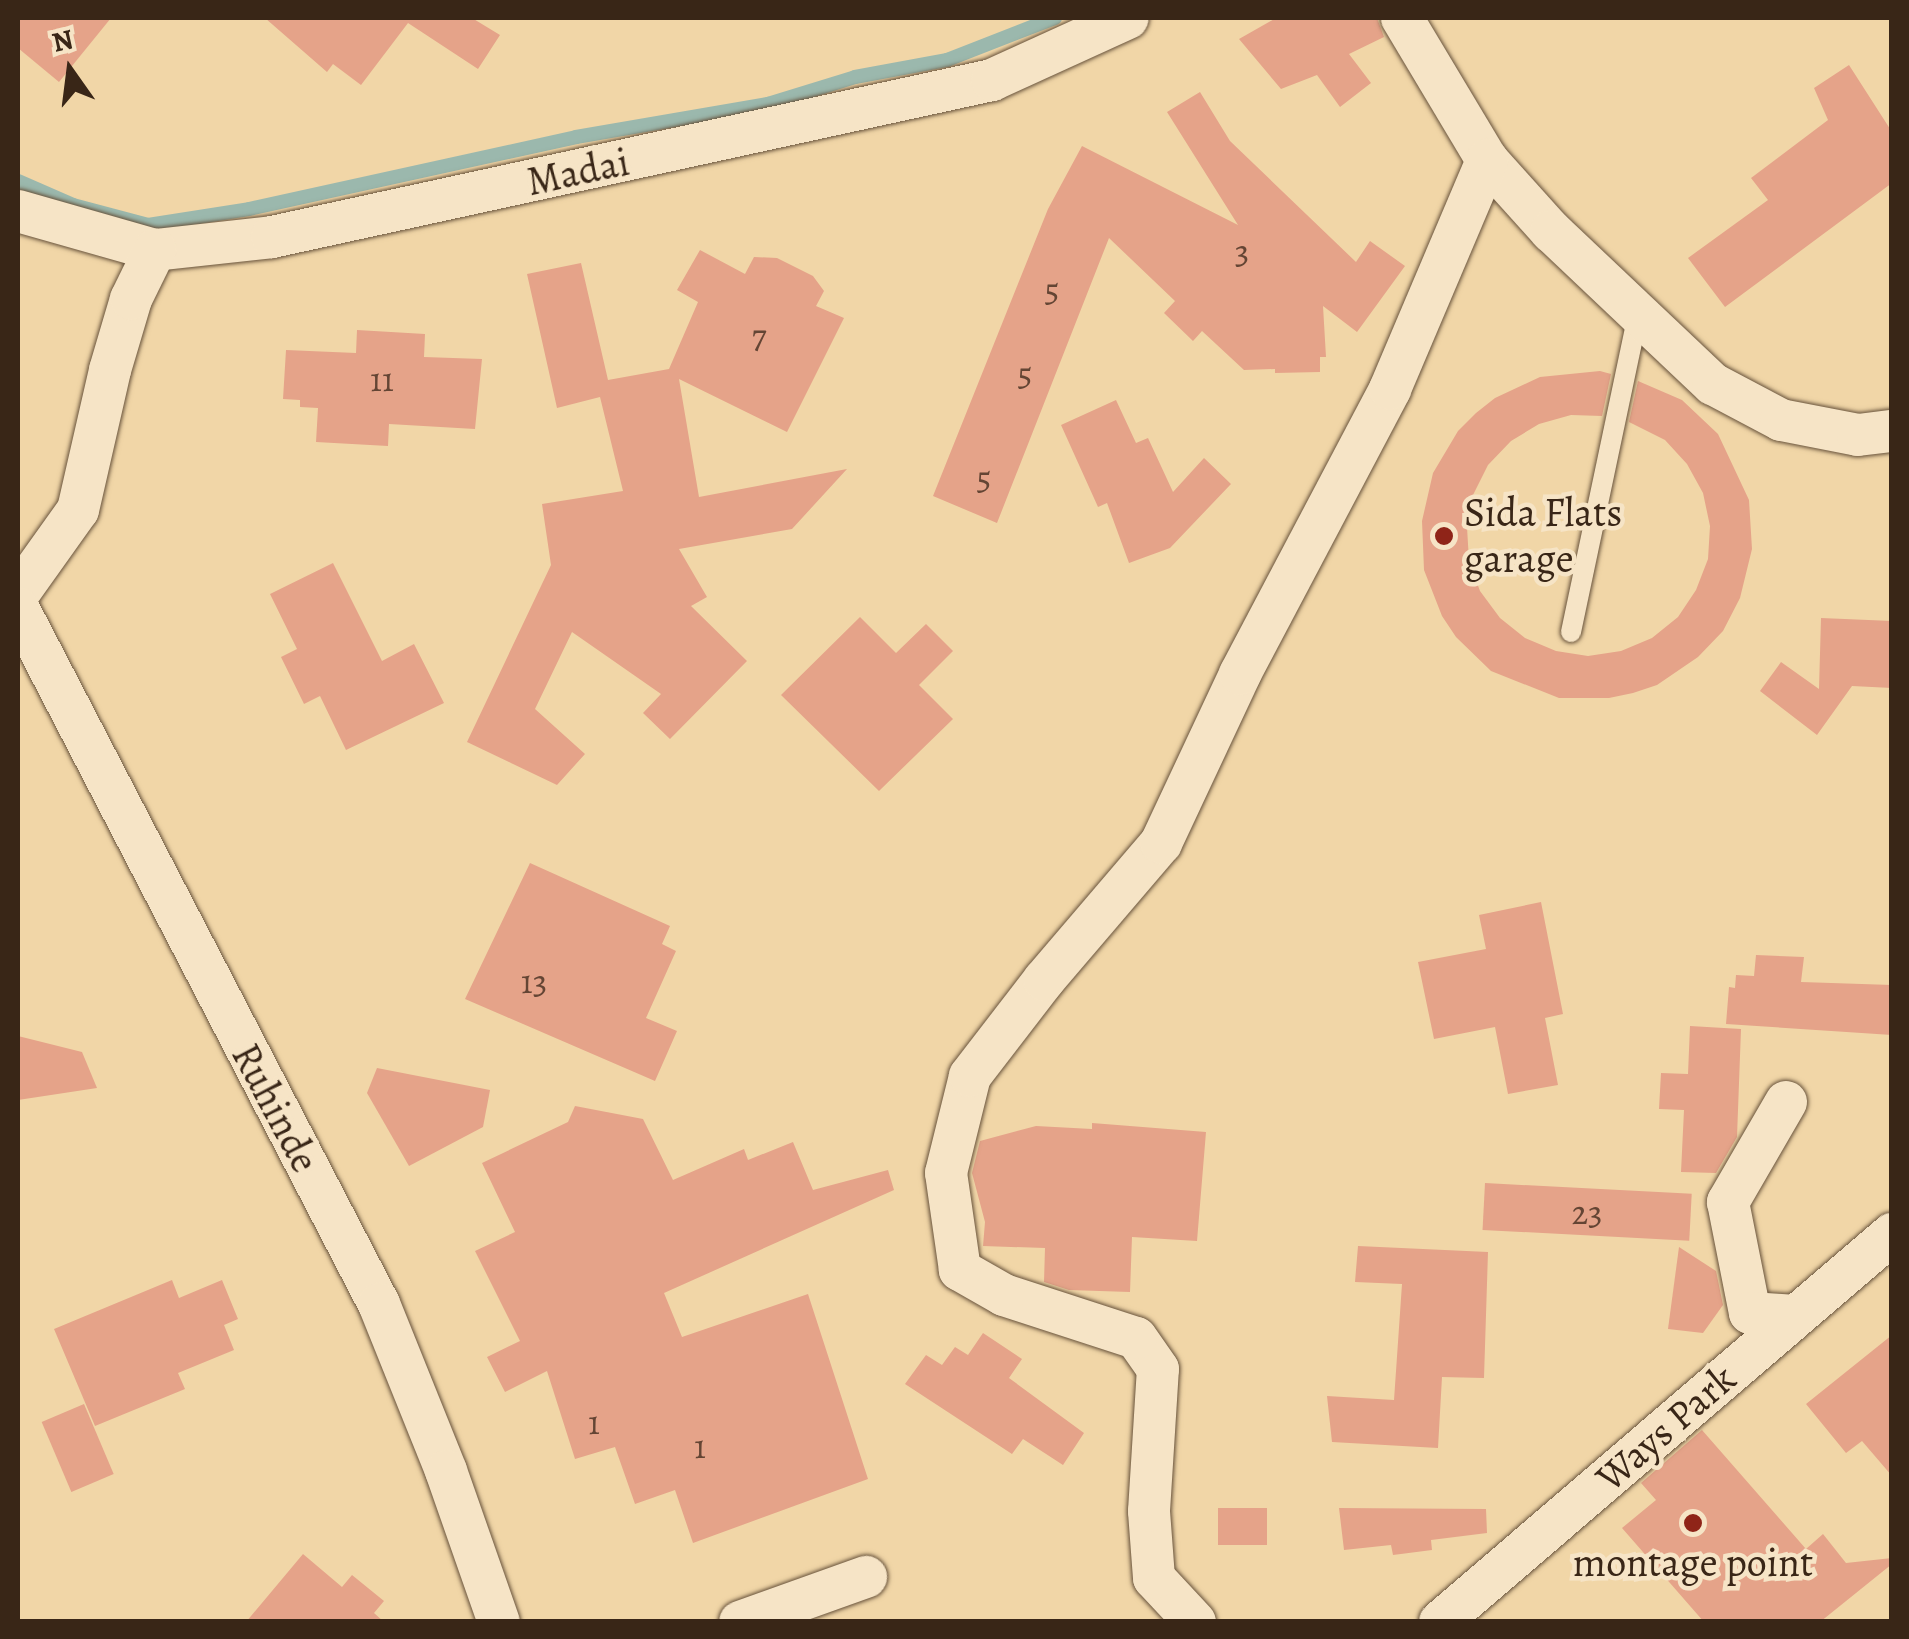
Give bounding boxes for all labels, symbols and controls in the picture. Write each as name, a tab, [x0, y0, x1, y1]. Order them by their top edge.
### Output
north arrow	[20, 20, 120, 120]
text: N	[48, 20, 77, 62]
street label: Madai	[522, 138, 634, 206]
house number: 3	[1235, 230, 1249, 272]
house number: 5	[1044, 268, 1060, 310]
house number: 7	[752, 315, 766, 357]
house number: 5	[1017, 352, 1033, 394]
house number: 11	[370, 358, 394, 400]
house number: 5	[976, 456, 992, 498]
place label: Sida Flats garage	[1464, 489, 1622, 583]
marker: Sida Flats garage	[1433, 525, 1455, 547]
house number: 13	[521, 960, 547, 1002]
street label: Ruhinde	[221, 1035, 329, 1181]
house number: 23	[1571, 1191, 1603, 1233]
street label: Ways Park	[1587, 1354, 1745, 1502]
house number: 1	[588, 1401, 600, 1443]
house number: 1	[694, 1425, 706, 1467]
marker: montage point	[1682, 1512, 1704, 1534]
place label: montage point	[1573, 1539, 1813, 1587]

